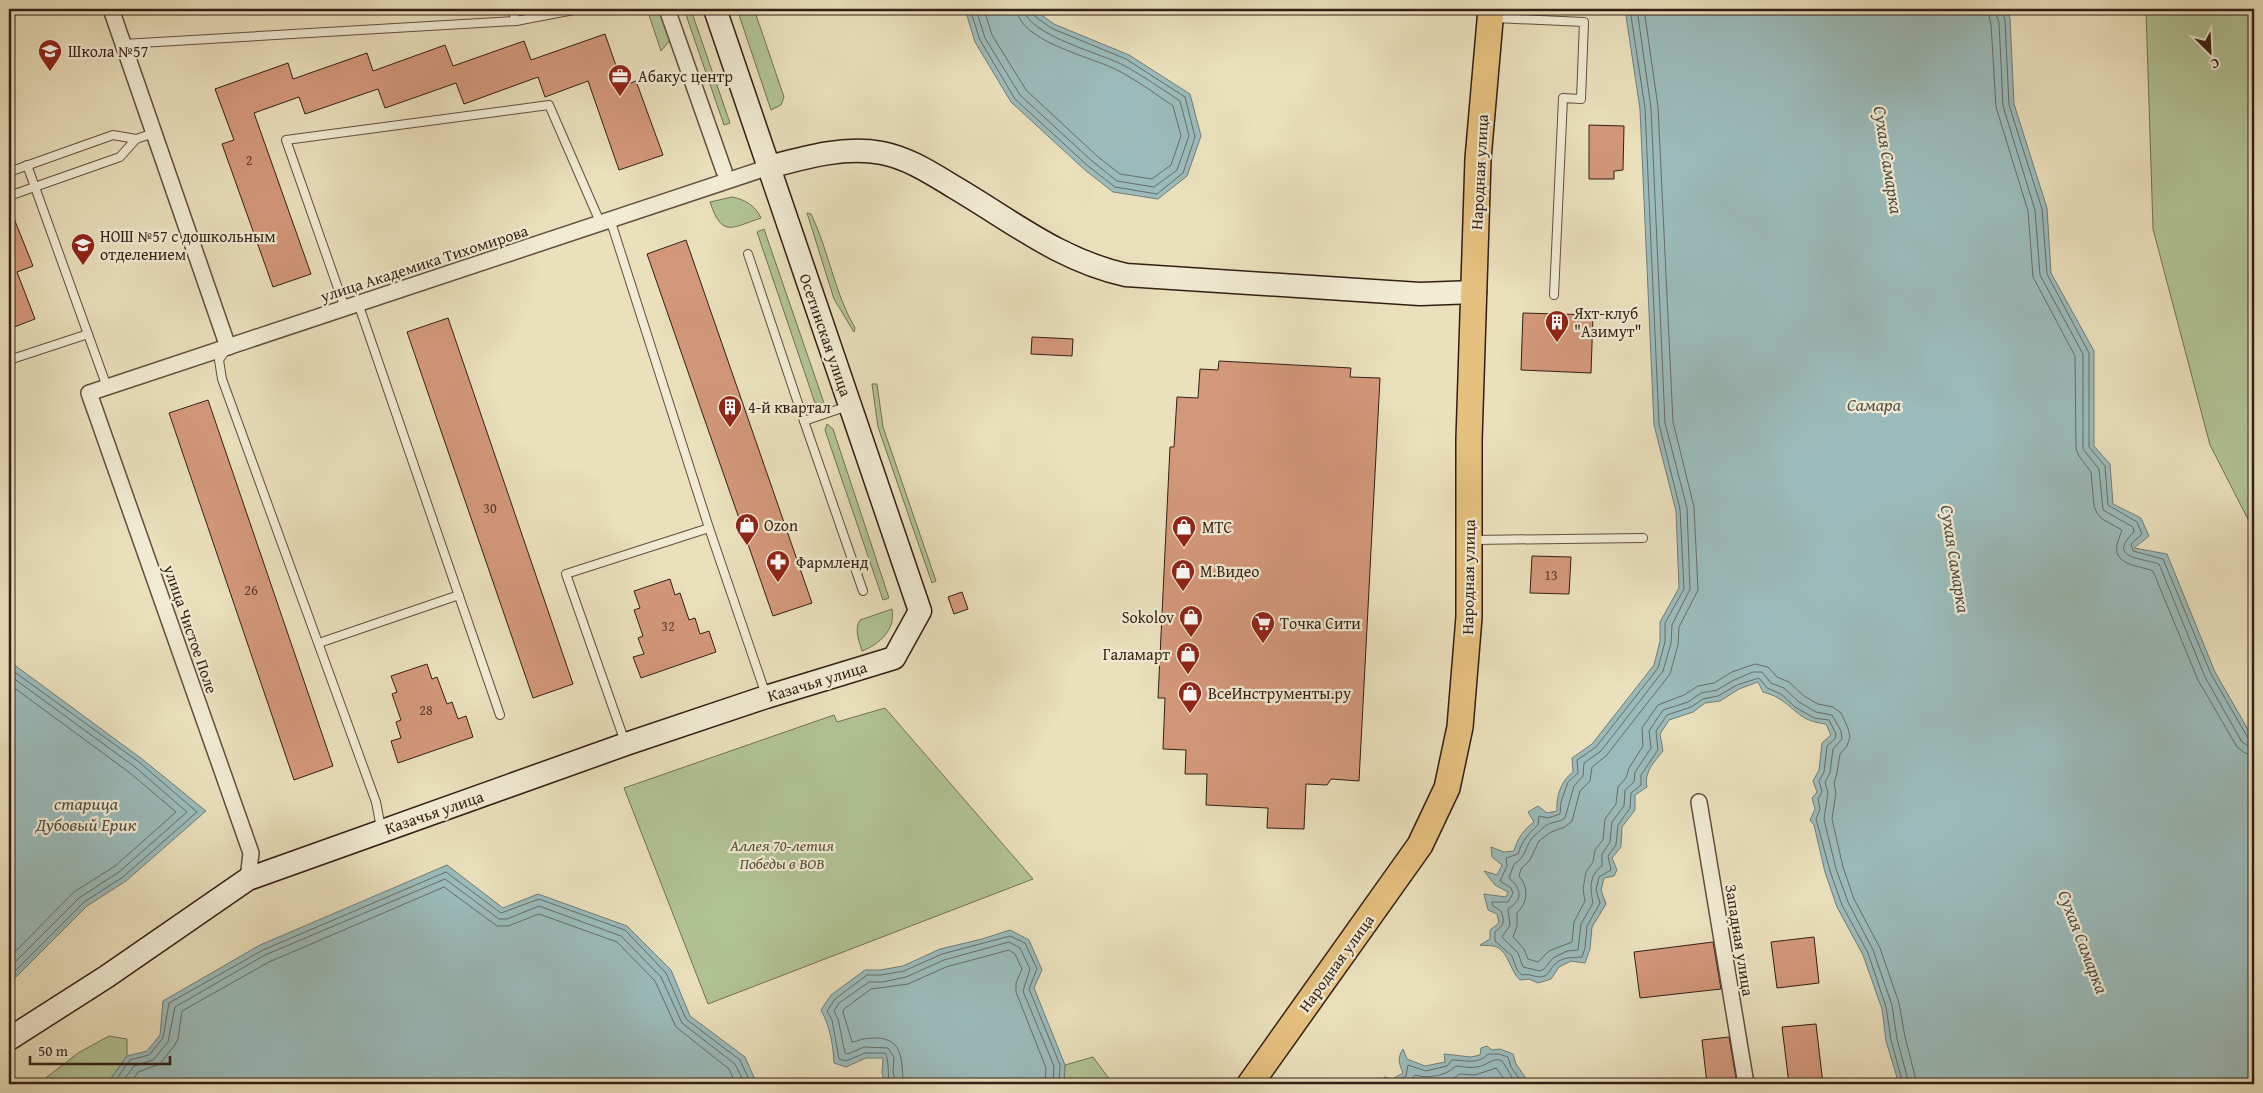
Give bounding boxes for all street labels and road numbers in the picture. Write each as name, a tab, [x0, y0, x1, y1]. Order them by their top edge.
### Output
street label: Народная улица	[1464, 113, 1494, 230]
street label: улица Академика Тихомирова	[316, 218, 531, 308]
street label: Осетинская улица	[794, 270, 858, 400]
street label: Народная улица	[1455, 519, 1481, 635]
street label: улица Чистое Поле	[157, 560, 224, 697]
street label: Казачья улица	[764, 654, 870, 708]
street label: Казачья улица	[381, 784, 487, 840]
street label: Западная улица	[1719, 882, 1761, 998]
street label: Народная улица	[1292, 909, 1380, 1017]

